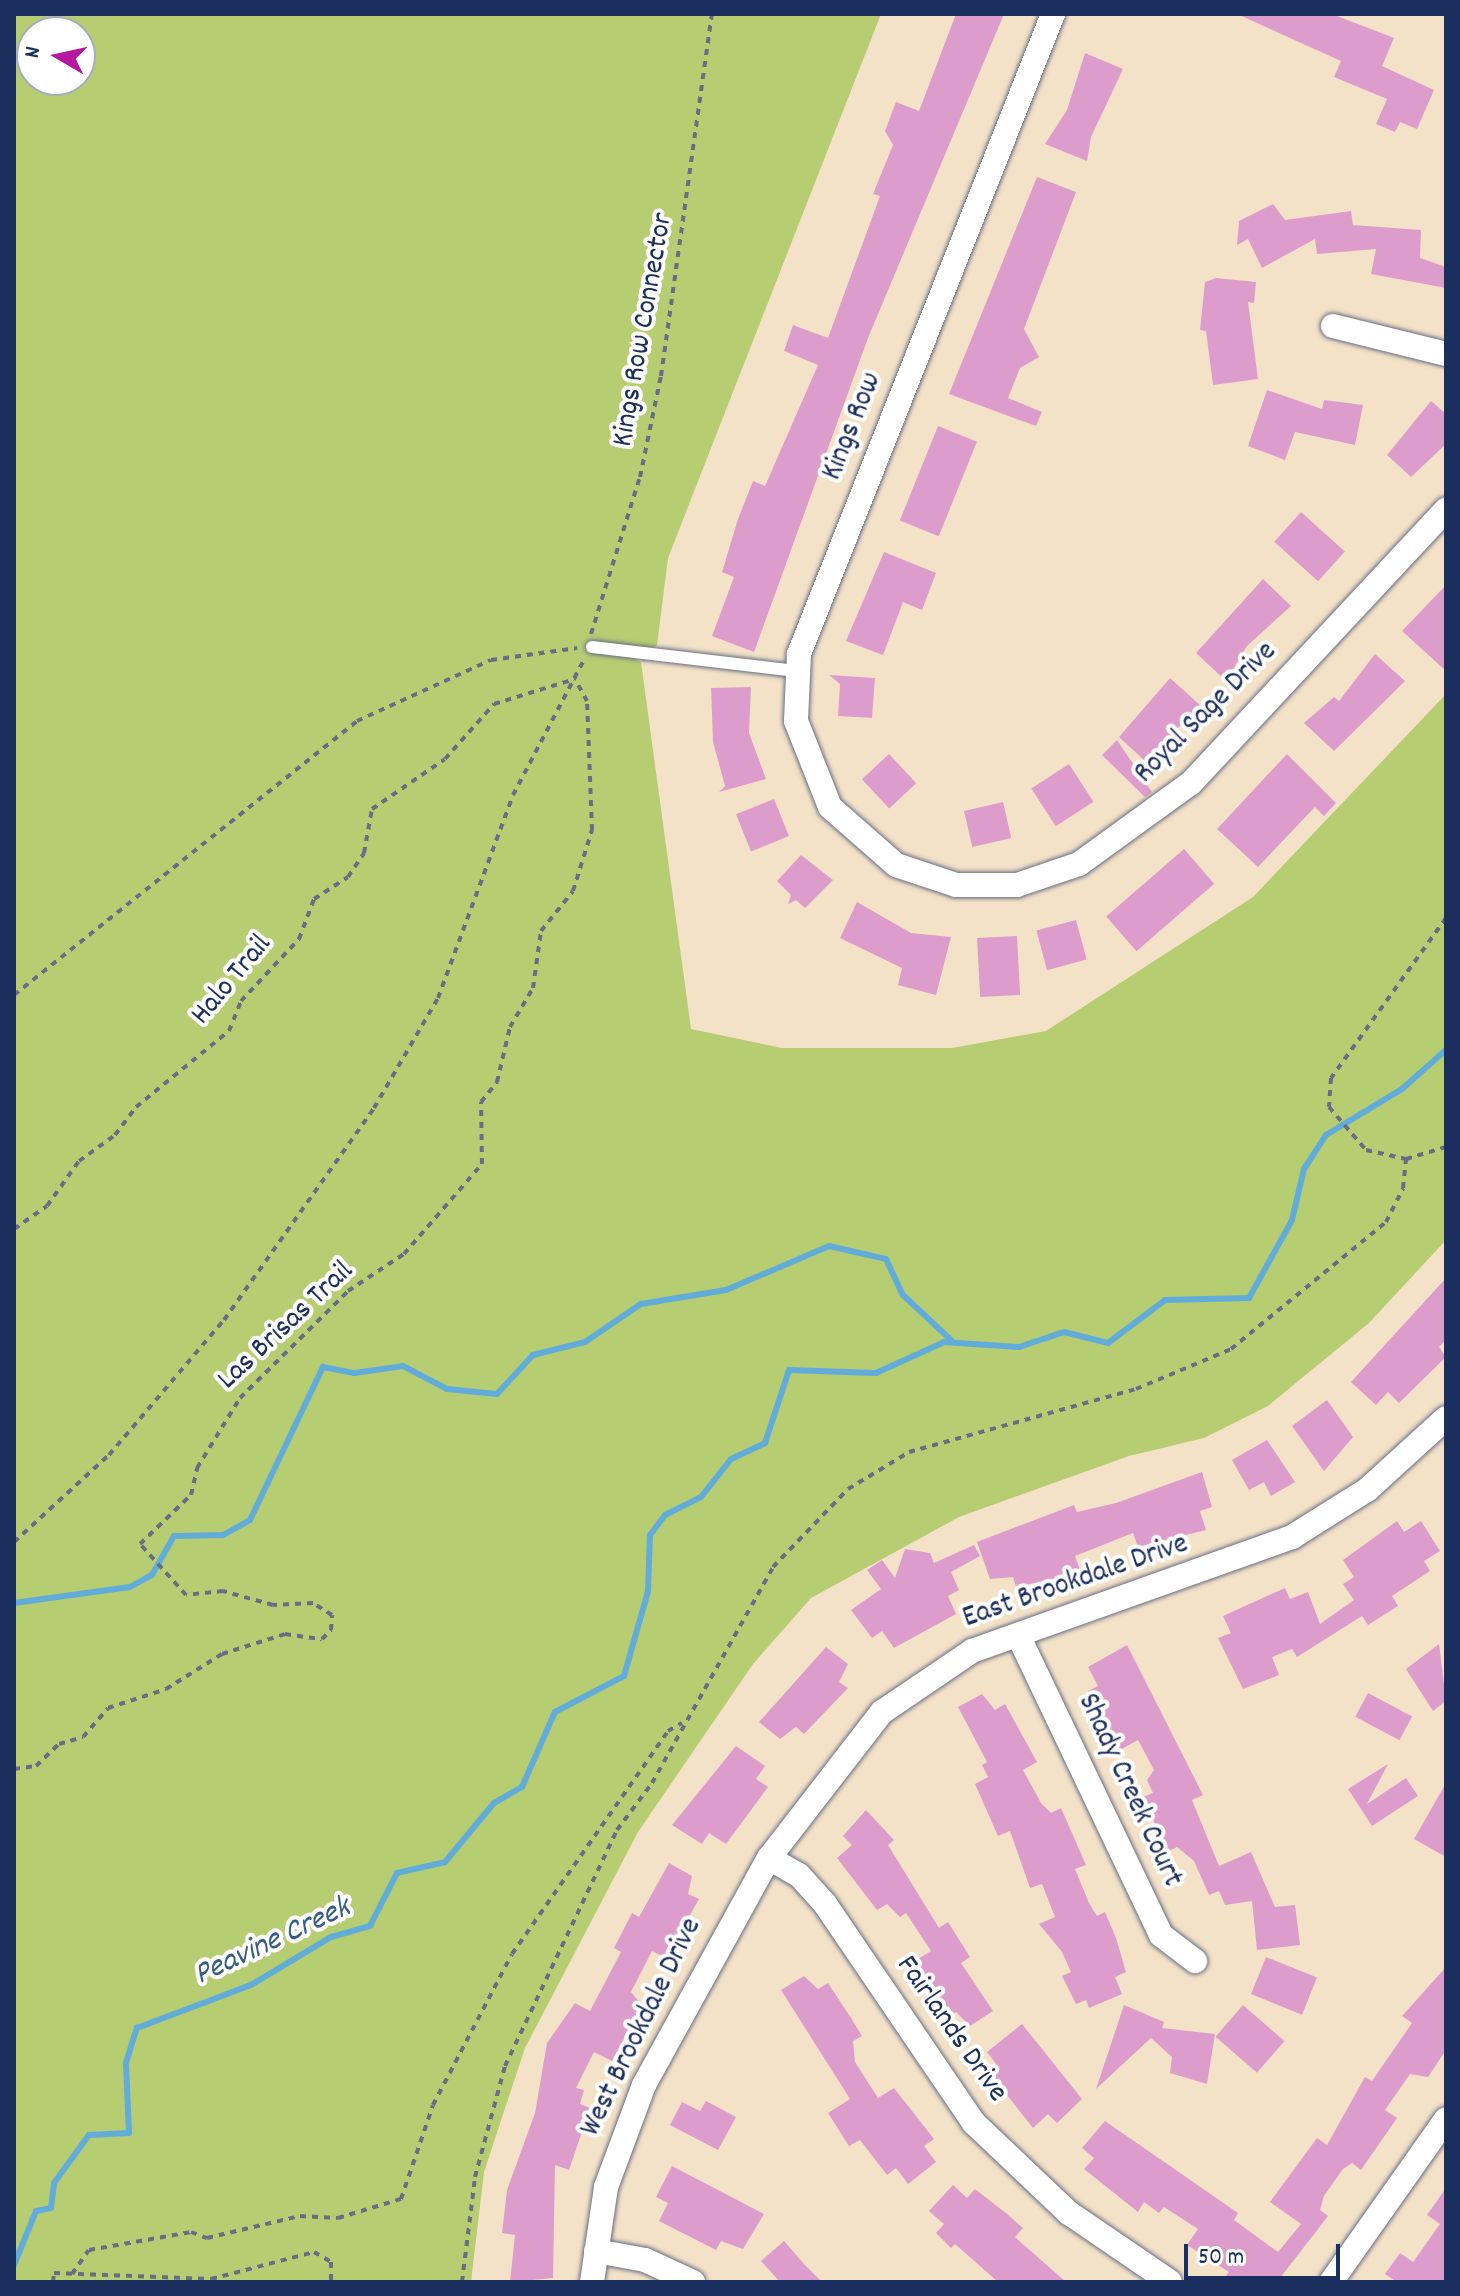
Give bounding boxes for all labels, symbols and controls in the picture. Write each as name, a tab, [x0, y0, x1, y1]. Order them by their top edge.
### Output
north arrow	[16, 16, 96, 96]
text: N	[18, 45, 50, 60]
street label: Kings Row Connector	[607, 210, 683, 450]
street label: Kings Row	[816, 368, 892, 486]
street label: Royal Sage Drive	[1128, 635, 1286, 793]
street label: Halo Trail	[185, 929, 281, 1033]
street label: Las Brisas Trail	[212, 1255, 362, 1399]
street label: East Brookdale Drive	[959, 1528, 1193, 1638]
street label: Shady Creek Court	[1068, 1689, 1188, 1893]
water label: Peavine Creek	[189, 1890, 357, 1996]
street label: West Brookdale Drive	[575, 1913, 711, 2143]
street label: Fairlands Drive	[886, 1950, 1014, 2110]
scale bar	[1188, 2228, 1344, 2278]
text: 50 m	[1198, 2241, 1244, 2275]

